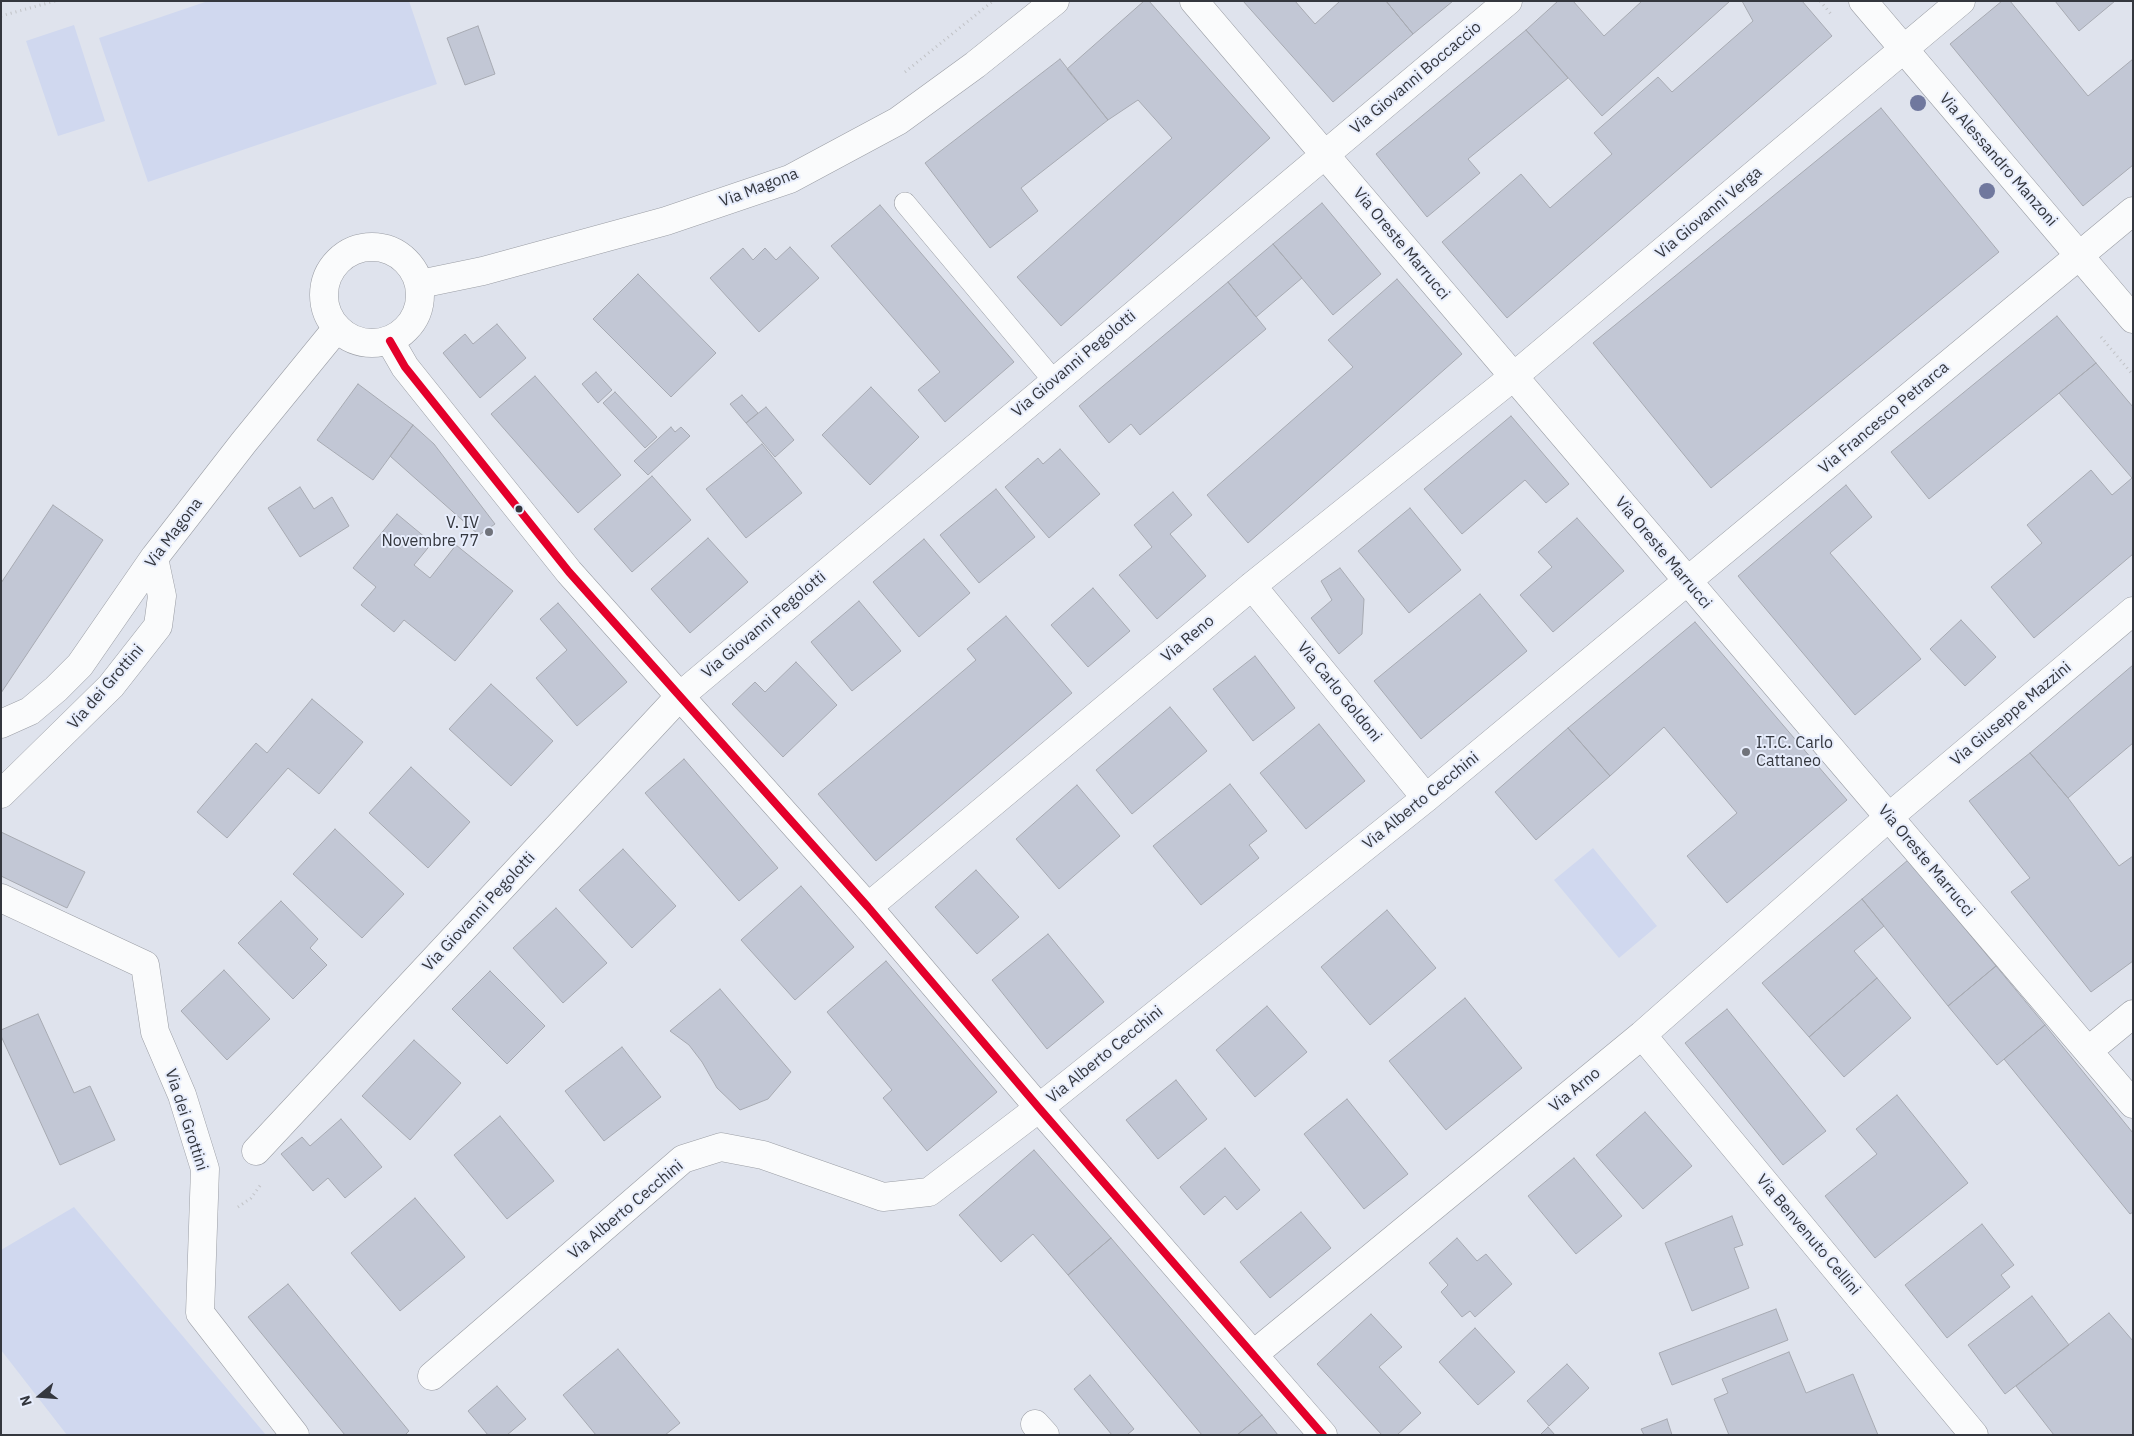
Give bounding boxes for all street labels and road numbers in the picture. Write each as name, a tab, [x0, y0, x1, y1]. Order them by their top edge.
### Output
street label: Via Giovanni Boccaccio	[1347, 18, 1485, 138]
street label: Via Alessandro Manzoni	[1935, 89, 2061, 231]
street label: Via Giovanni Verga	[1652, 163, 1766, 263]
street label: Via Magona	[717, 164, 801, 212]
street label: Via Oreste Marrucci	[1349, 184, 1453, 304]
street label: Via Giovanni Pegolotti	[1008, 306, 1140, 422]
street label: Via Francesco Petrarca	[1815, 358, 1953, 478]
street label: Via Oreste Marrucci	[1611, 493, 1715, 613]
street label: Via Magona	[141, 494, 207, 572]
street label: Via Giovanni Pegolotti	[698, 567, 830, 683]
street label: Via Reno	[1158, 611, 1218, 667]
street label: Via Carlo Goldoni	[1293, 638, 1385, 746]
street label: Via dei Grottini	[64, 641, 148, 733]
street label: Via Giuseppe Mazzini	[1947, 658, 2075, 770]
street label: Via Alberto Cecchini	[1359, 748, 1483, 854]
street label: Via Oreste Marrucci	[1874, 801, 1978, 921]
street label: Via Giovanni Pegolotti	[419, 848, 539, 976]
street label: Via Alberto Cecchini	[1043, 1002, 1167, 1108]
street label: Via Arno	[1546, 1064, 1604, 1116]
street label: Via dei Grottini	[160, 1067, 212, 1173]
street label: Via Alberto Cecchini	[565, 1156, 687, 1264]
street label: Via Benvenuto Cellini	[1752, 1171, 1864, 1299]

